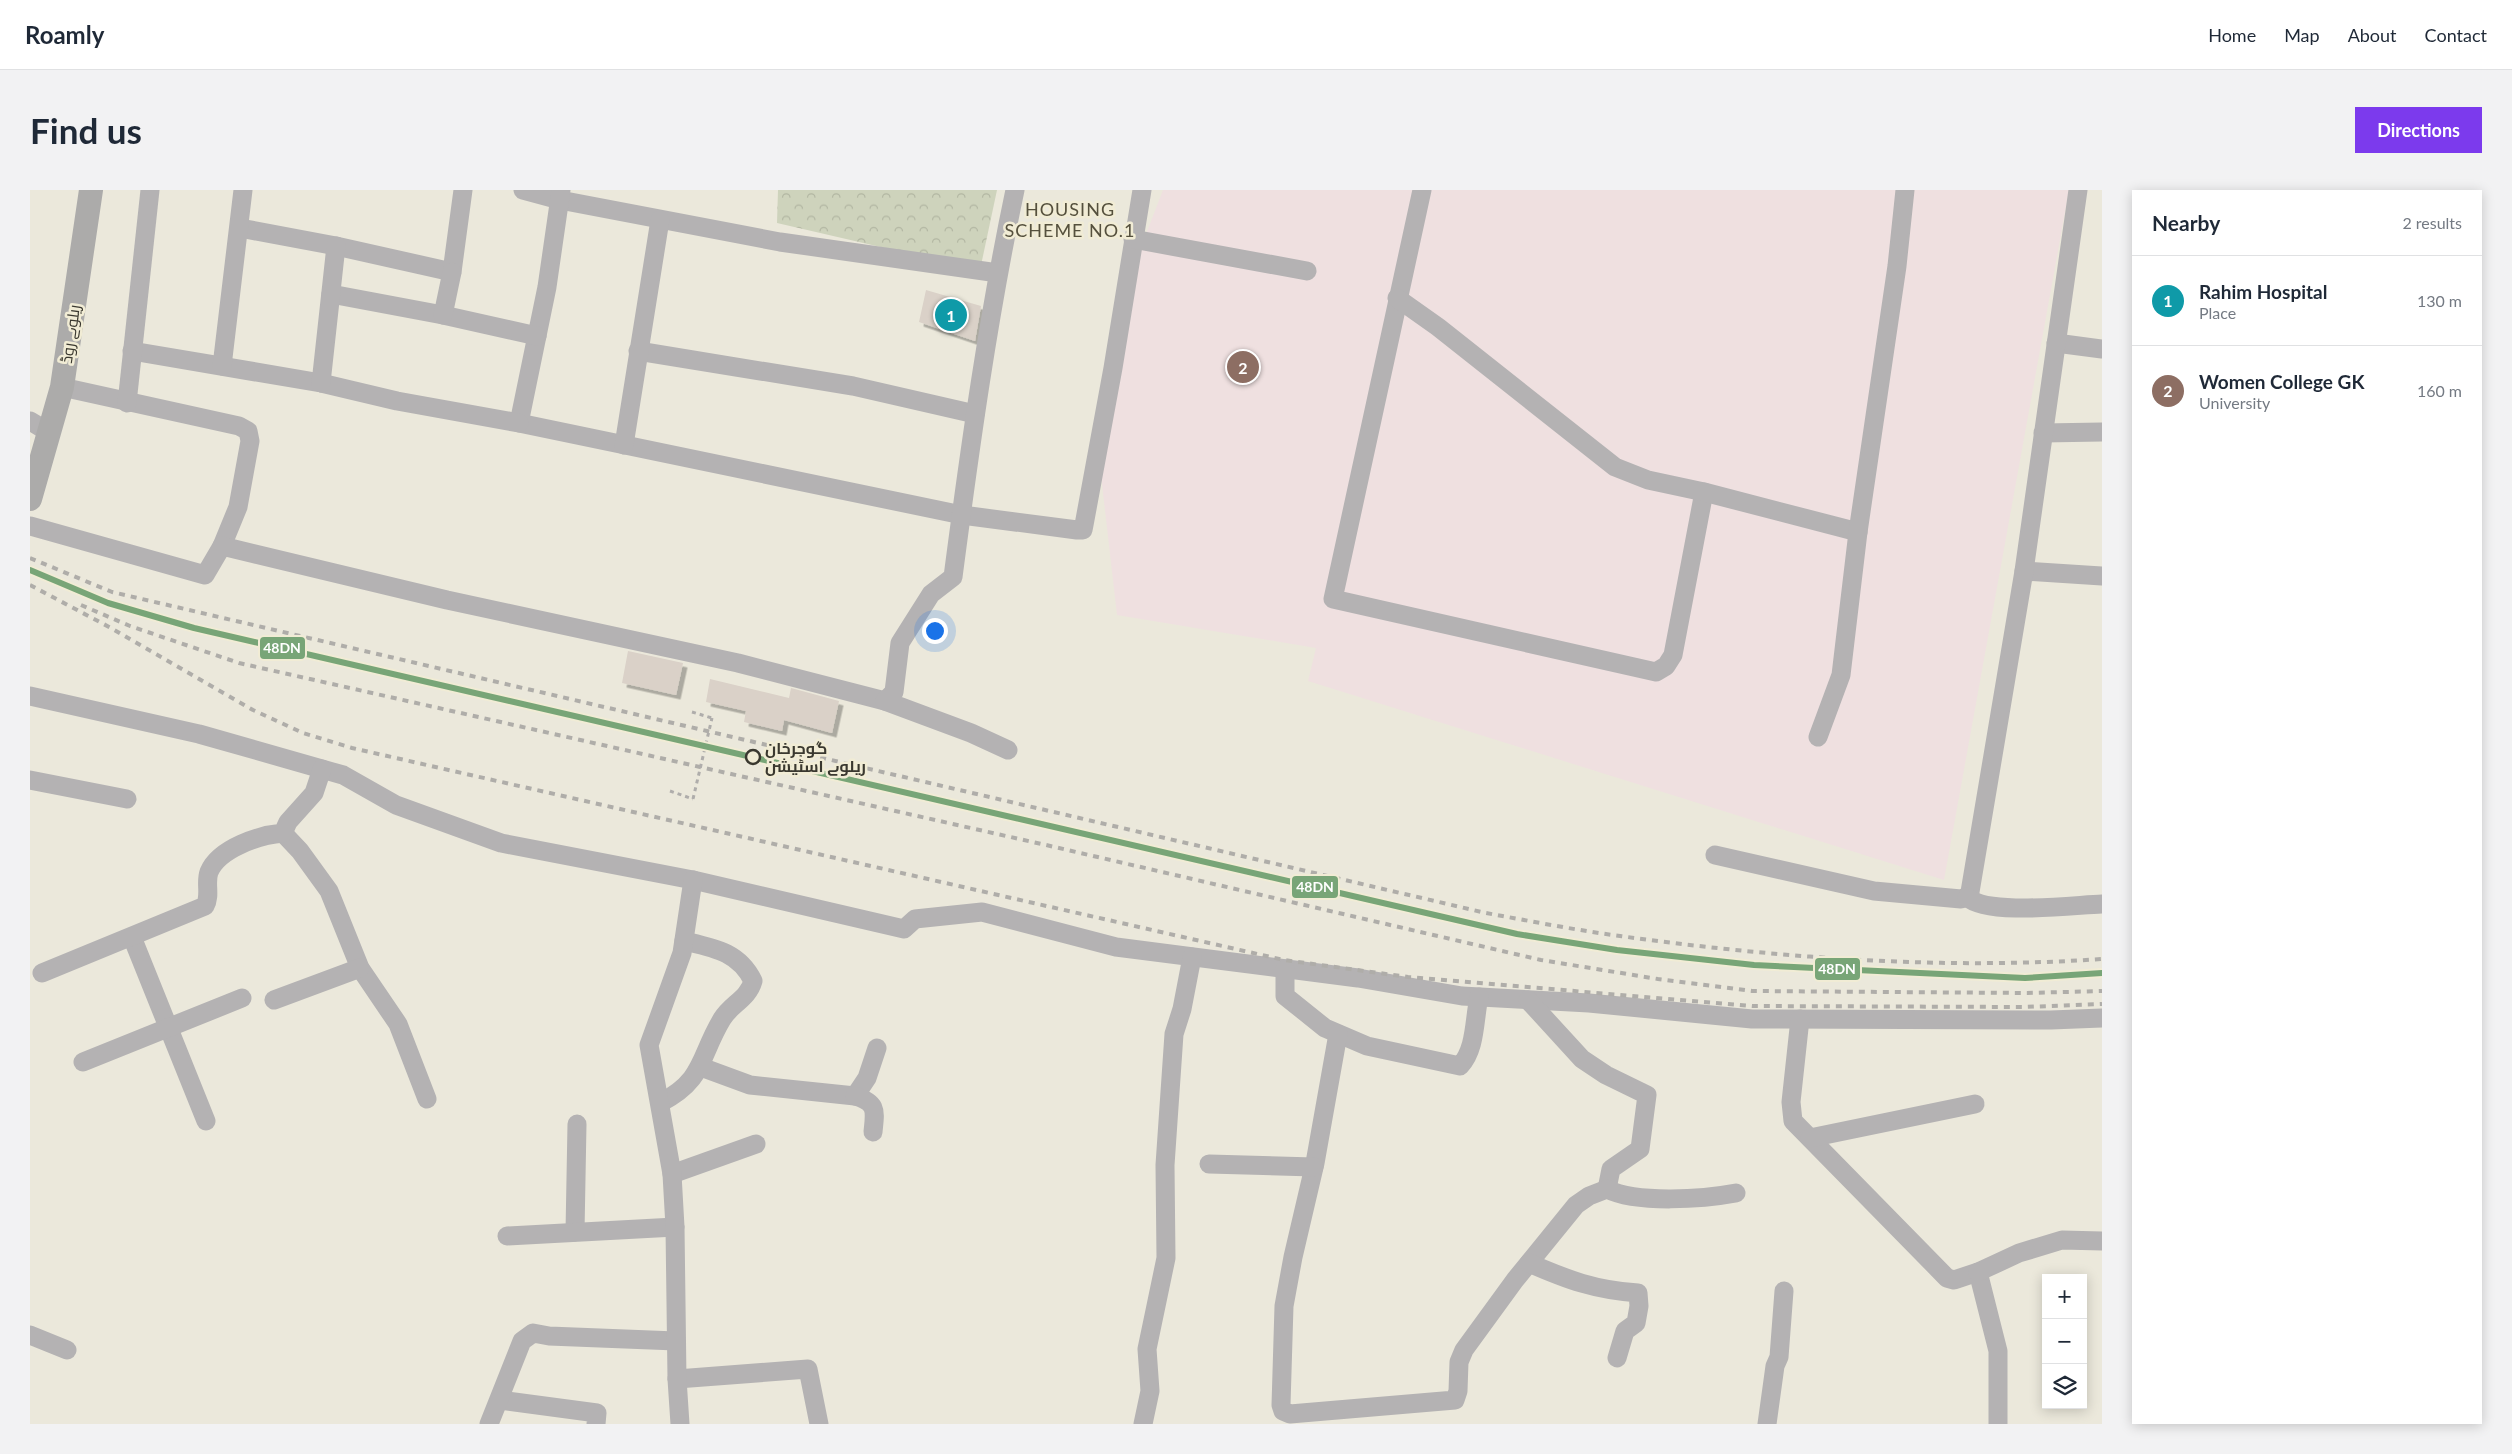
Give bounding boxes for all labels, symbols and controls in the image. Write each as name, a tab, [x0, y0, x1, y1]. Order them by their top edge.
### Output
text: Roamly	[25, 20, 104, 49]
text: Home	[2208, 24, 2256, 46]
text: Map	[2284, 24, 2320, 46]
text: About	[2348, 24, 2397, 46]
text: Contact	[2425, 24, 2487, 46]
button: Directions	[2355, 107, 2482, 153]
text: Find us	[30, 109, 142, 151]
district label: HOUSING SCHEME NO.1	[1004, 198, 1136, 241]
text: Nearby	[2152, 210, 2220, 235]
text: 2 results	[2402, 213, 2462, 232]
text: Rahim Hospital	[2199, 280, 2327, 303]
text: 1	[2163, 291, 2173, 310]
text: 130 m	[2417, 291, 2462, 310]
pin: 1	[935, 296, 967, 334]
street label: ریلوے روڈ	[56, 303, 84, 365]
text: Place	[2199, 303, 2236, 322]
pin: 2	[1227, 348, 1259, 386]
text: Women College GK	[2199, 370, 2364, 393]
text: 2	[2163, 381, 2173, 400]
text: 160 m	[2417, 381, 2462, 400]
text: University	[2199, 393, 2270, 412]
your location	[922, 618, 948, 644]
line badge: 48DN	[259, 636, 306, 660]
text: 48DN	[263, 639, 301, 656]
place label: گوجرخان ریلوے اسٹیشن	[765, 738, 866, 776]
marker: گوجرخان ریلوے اسٹیشن	[745, 749, 761, 765]
line badge: 48DN	[1291, 875, 1339, 899]
text: 48DN	[1296, 878, 1334, 895]
line badge: 48DN	[1814, 957, 1861, 981]
text: 48DN	[1818, 960, 1856, 977]
map controls	[2042, 1274, 2087, 1409]
button: +	[2042, 1274, 2087, 1319]
button: −	[2042, 1319, 2087, 1364]
button: layers	[2042, 1364, 2087, 1409]

